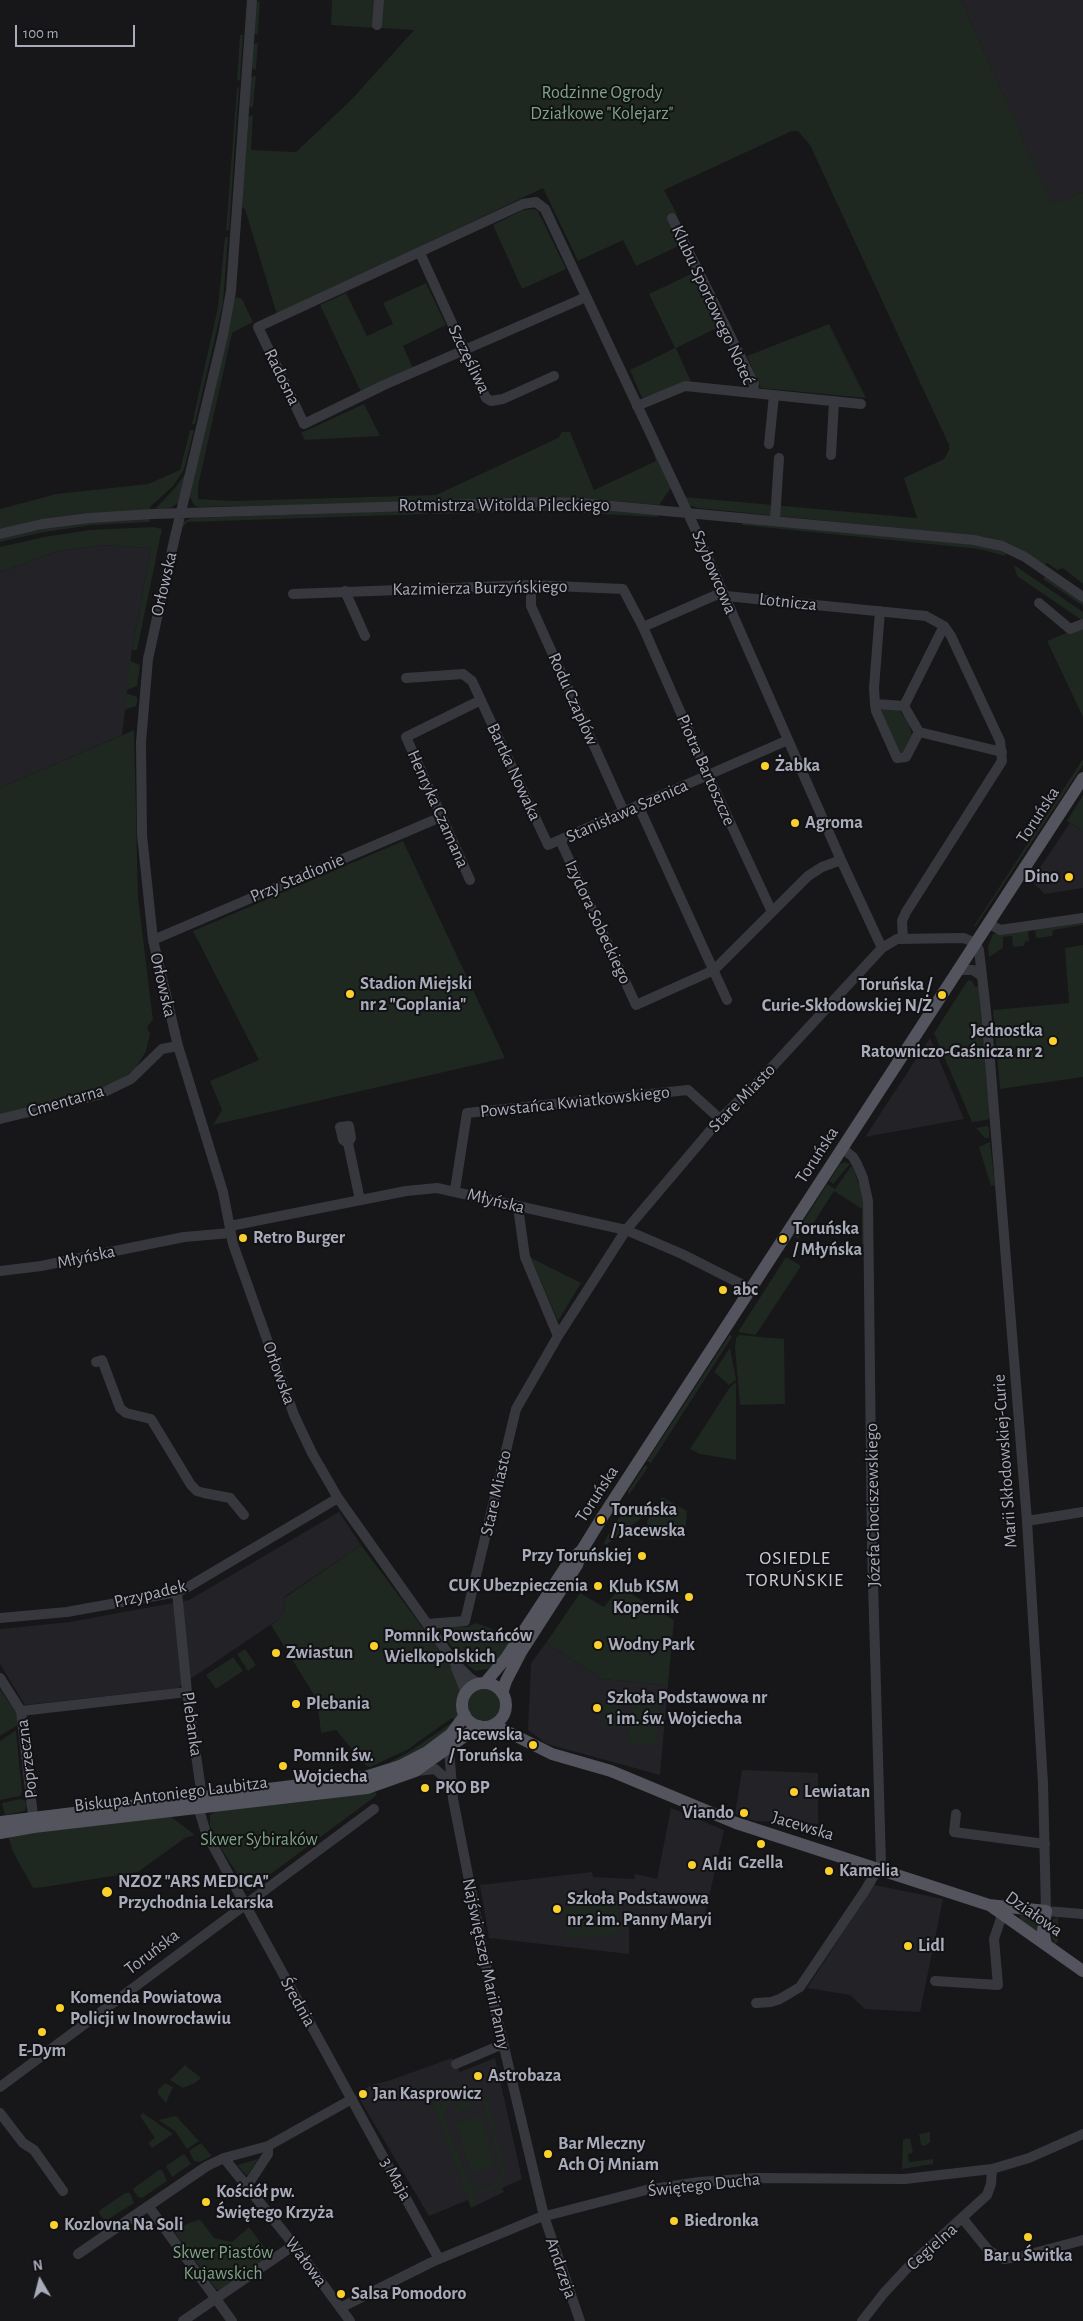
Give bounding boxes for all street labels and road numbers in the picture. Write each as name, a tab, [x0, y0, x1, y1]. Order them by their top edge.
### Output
street label: Klubu Sportowego Noteć	[667, 222, 759, 388]
street label: Szczęśliwa	[443, 321, 495, 397]
street label: Radosna	[259, 345, 305, 409]
street label: Rotmistrza Witolda Pileckiego	[398, 495, 610, 517]
street label: Szybowcowa	[687, 527, 741, 617]
street label: Orłowska	[146, 550, 182, 618]
street label: Kazimierza Burzyńskiego	[392, 576, 568, 600]
street label: Lotnicza	[758, 588, 818, 616]
street label: Rodu Czaplów	[543, 650, 603, 748]
street label: Piotra Bartoszcze	[672, 711, 740, 829]
street label: Bartka Nowaka	[482, 720, 546, 824]
street label: Henryka Czamana	[402, 747, 474, 871]
street label: Stanisława Szenica	[563, 774, 691, 848]
street label: Toruńska	[1012, 783, 1064, 847]
street label: Przy Stadionie	[247, 849, 347, 907]
street label: Izydora Sobeckiego	[560, 857, 636, 987]
street label: Orłowska	[145, 951, 181, 1019]
street label: Stare Miasto	[704, 1059, 780, 1137]
street label: Cmentarna	[25, 1080, 107, 1122]
street label: Powstańca Kwiatkowskiego	[479, 1081, 671, 1123]
street label: Toruńska	[791, 1123, 843, 1187]
street label: Młyńska	[465, 1183, 527, 1219]
street label: Młyńska	[55, 1240, 117, 1274]
street label: Orłowska	[258, 1339, 300, 1407]
street label: Marii Skłodowskiej-Curie	[988, 1373, 1022, 1549]
street label: Józefa Chociszewskiego	[861, 1423, 885, 1587]
street label: Stare Miasto	[476, 1448, 516, 1538]
street label: Toruńska	[571, 1462, 623, 1526]
street label: Przypadek	[112, 1575, 188, 1613]
street label: Plebanka	[177, 1690, 207, 1758]
street label: Poprzeczna	[11, 1718, 43, 1800]
street label: Biskupa Antoniego Laubitza	[73, 1771, 269, 1817]
street label: Jacewska	[769, 1806, 837, 1846]
street label: Najświętszej Marii Panny	[457, 1876, 515, 2052]
street label: Działowa	[1001, 1886, 1067, 1942]
street label: Toruńska	[120, 1924, 184, 1980]
street label: Średnia	[276, 1973, 320, 2031]
street label: 3 Maja	[375, 2154, 417, 2204]
street label: Świętego Ducha	[647, 2168, 761, 2202]
street label: Cegielna	[902, 2219, 962, 2275]
street label: Wałowa	[280, 2233, 332, 2291]
street label: Andrzeja	[541, 2235, 581, 2301]

